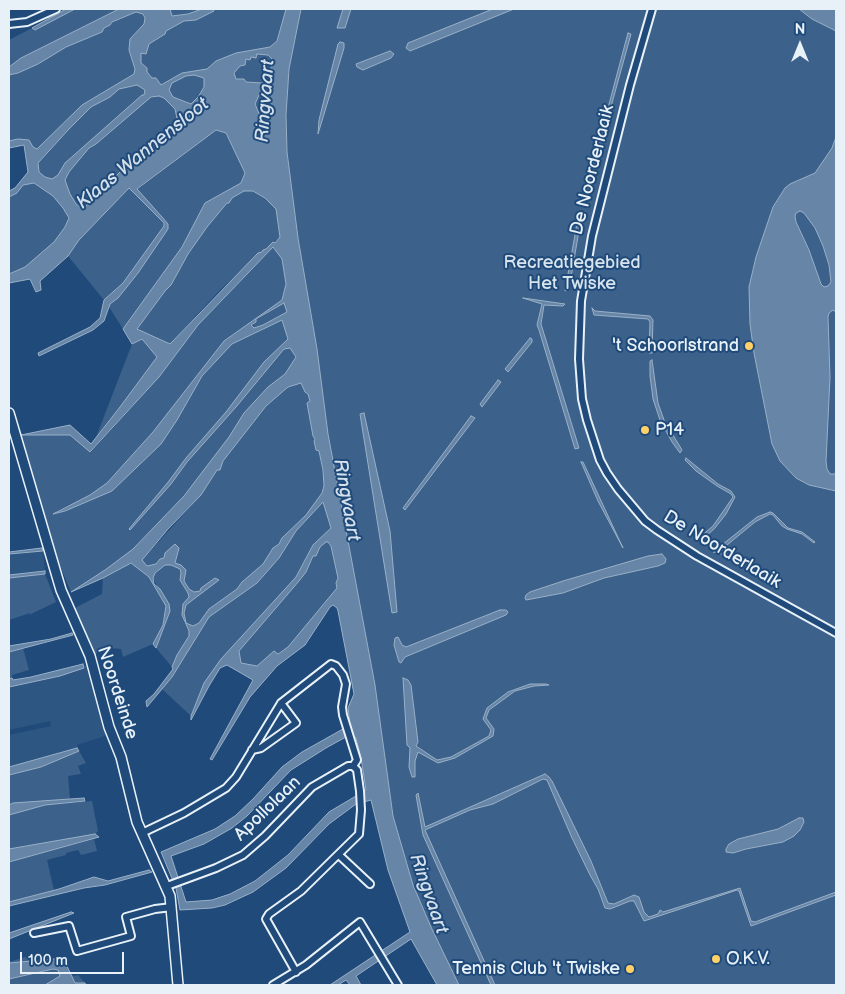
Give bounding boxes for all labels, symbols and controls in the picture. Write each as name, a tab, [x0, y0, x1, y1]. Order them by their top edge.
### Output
north arrow	[775, 20, 825, 70]
text: N	[795, 21, 805, 38]
water label: Ringvaart	[252, 59, 280, 143]
water label: Klaas Wannensloot	[72, 93, 214, 215]
street label: De Noorderlaaik	[566, 103, 620, 237]
park label: Recreatiegebied Het Twiske	[504, 252, 640, 294]
place label: 't Schoorlstrand	[612, 335, 739, 357]
marker: 't Schoorlstrand	[743, 340, 755, 352]
place label: P14	[655, 419, 684, 441]
marker: P14	[639, 424, 651, 436]
water label: Ringvaart	[328, 457, 364, 543]
street label: De Noorderlaaik	[659, 506, 785, 594]
street label: Noordeinde	[92, 644, 142, 742]
street label: Apollolaan	[230, 772, 306, 846]
water label: Ringvaart	[404, 851, 452, 937]
scale bar	[22, 942, 126, 974]
place label: O.K.V.	[726, 948, 770, 970]
text: 100 m	[28, 951, 68, 970]
marker: O.K.V.	[710, 953, 722, 965]
place label: Tennis Club 't Twiske	[452, 958, 620, 980]
marker: Tennis Club 't Twiske	[624, 963, 636, 975]

